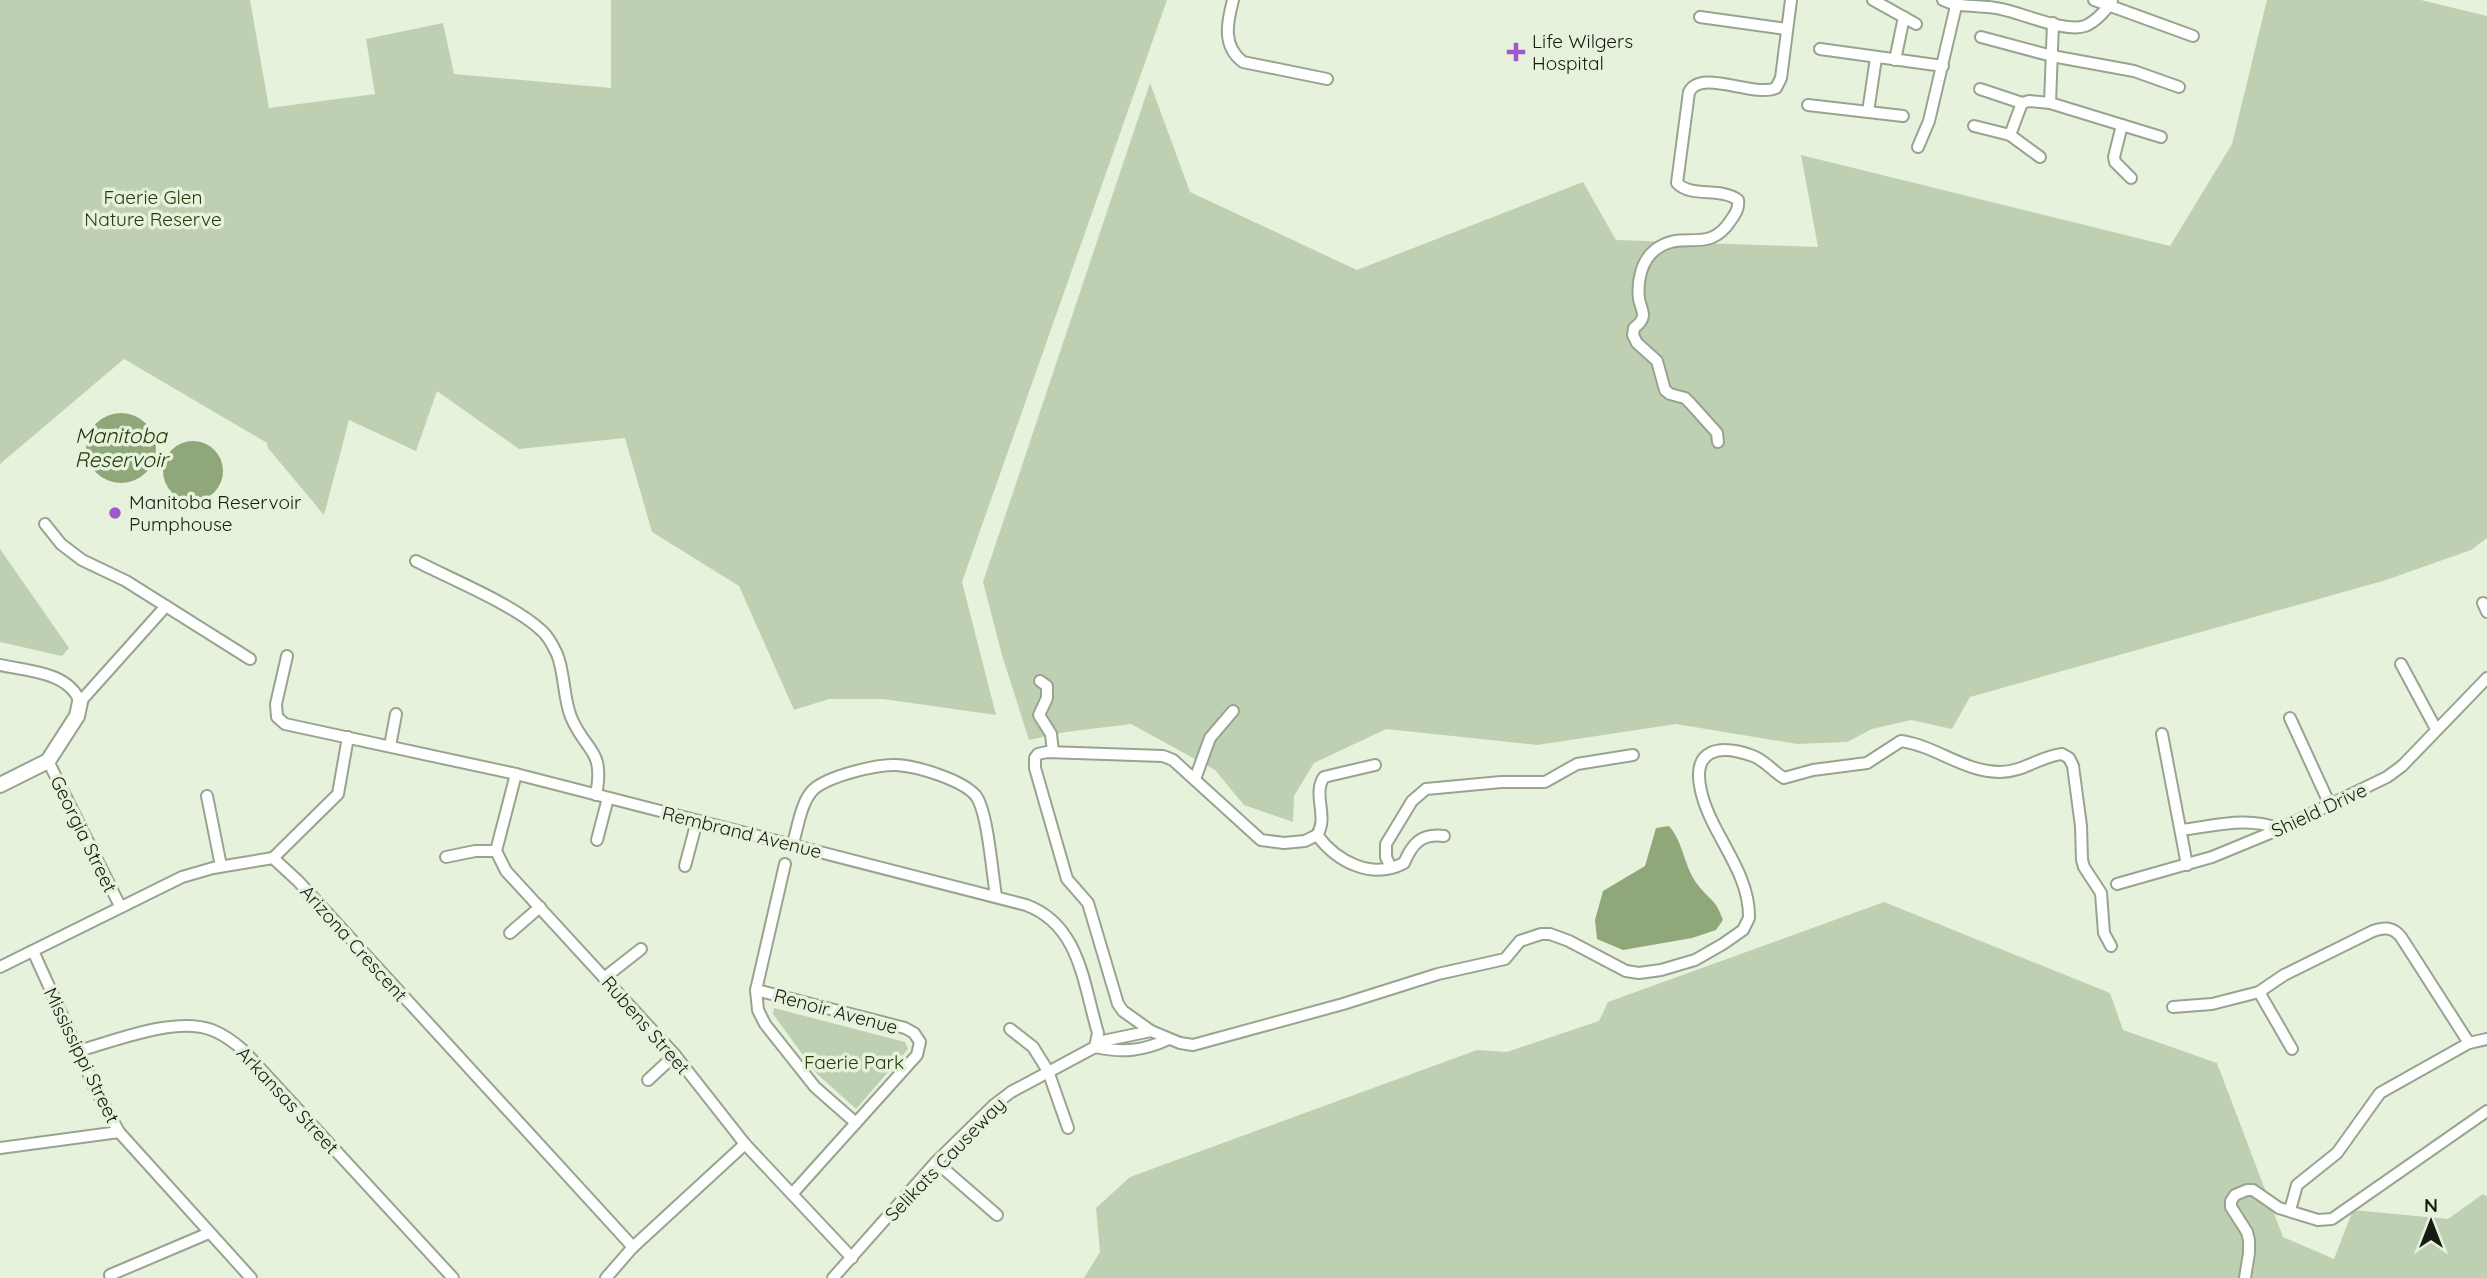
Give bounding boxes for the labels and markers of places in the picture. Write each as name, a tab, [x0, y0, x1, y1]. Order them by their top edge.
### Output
place label: Life Wilgers Hospital	[1532, 29, 1633, 75]
marker: Life Wilgers Hospital	[1506, 42, 1526, 62]
place label: Manitoba Reservoir Pumphouse	[129, 490, 302, 536]
marker: Manitoba Reservoir Pumphouse	[107, 505, 123, 521]

